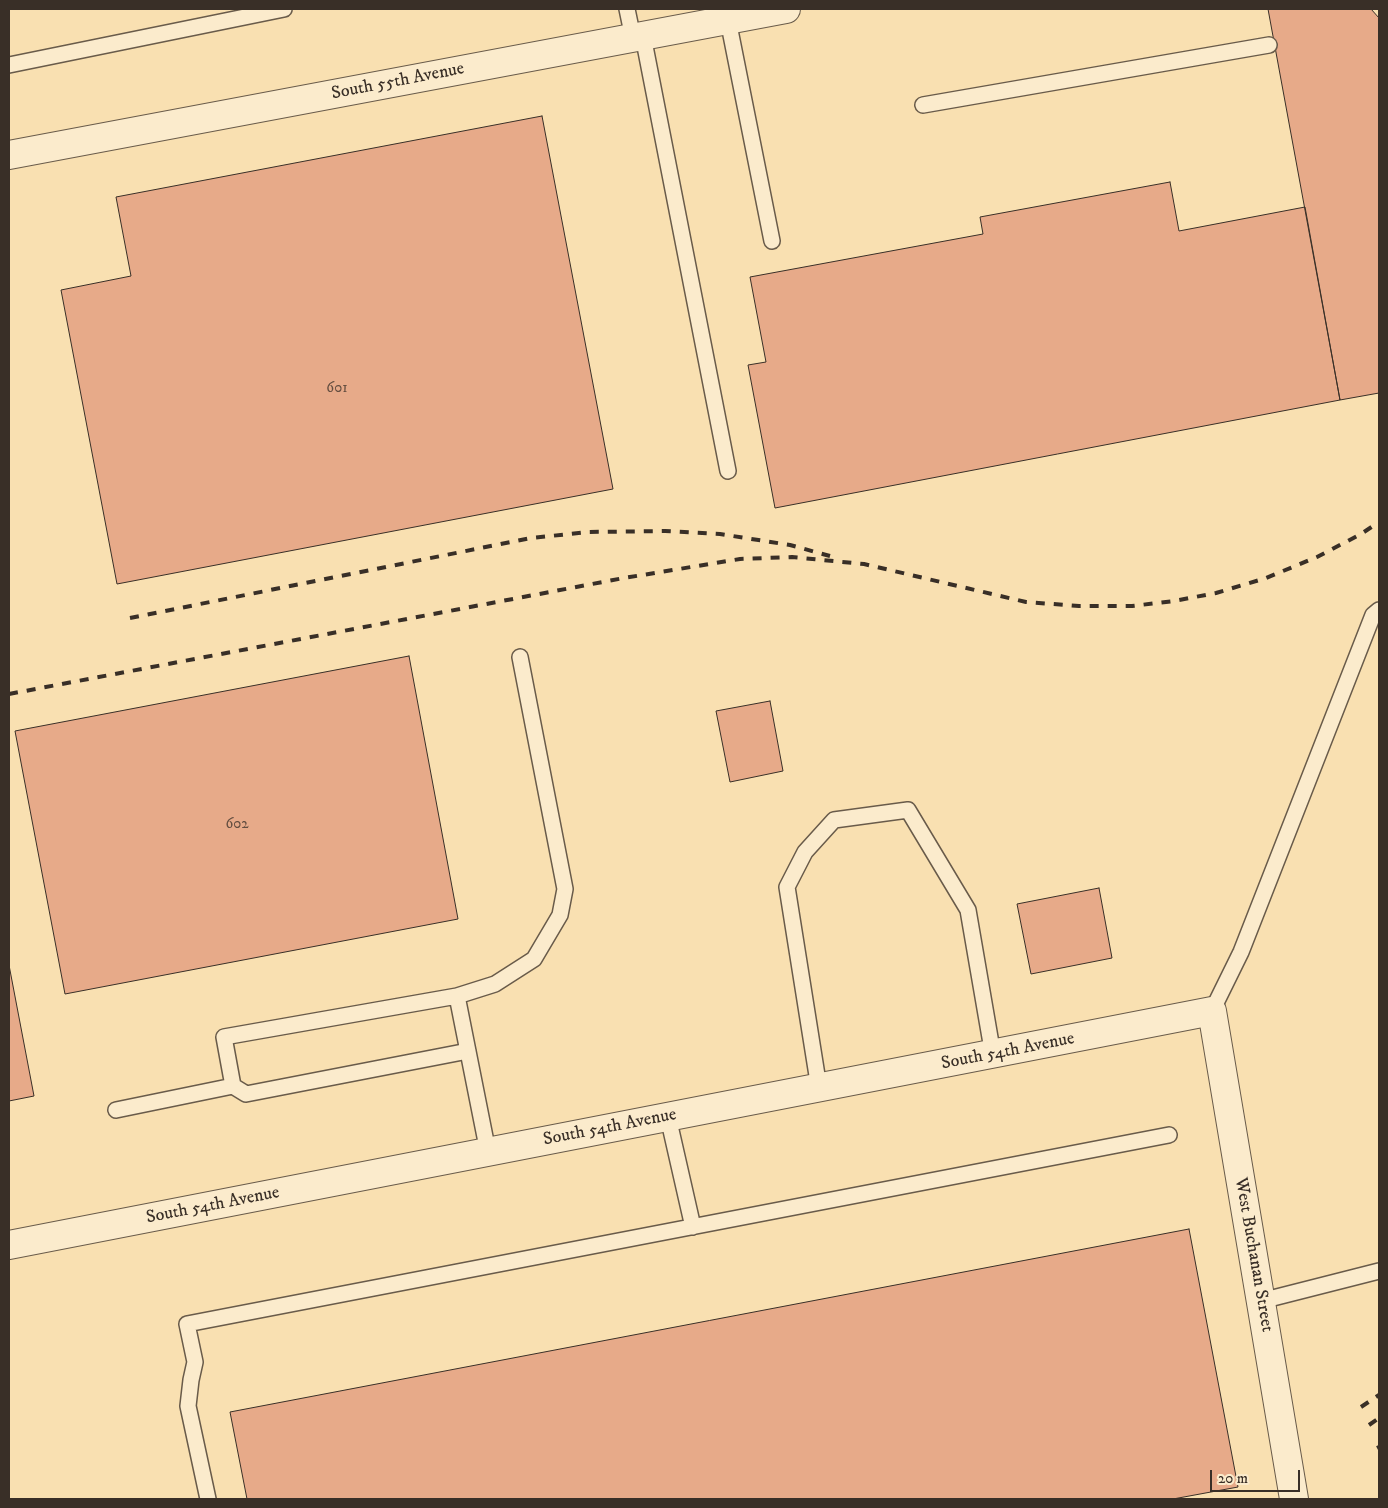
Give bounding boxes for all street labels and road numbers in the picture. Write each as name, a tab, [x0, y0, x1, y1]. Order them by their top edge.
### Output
street label: South 55th Avenue	[330, 59, 466, 105]
street label: South 54th Avenue	[940, 1028, 1076, 1076]
street label: South 54th Avenue	[542, 1104, 678, 1152]
street label: West Buchanan Street	[1229, 1176, 1277, 1334]
street label: South 54th Avenue	[145, 1182, 281, 1230]

